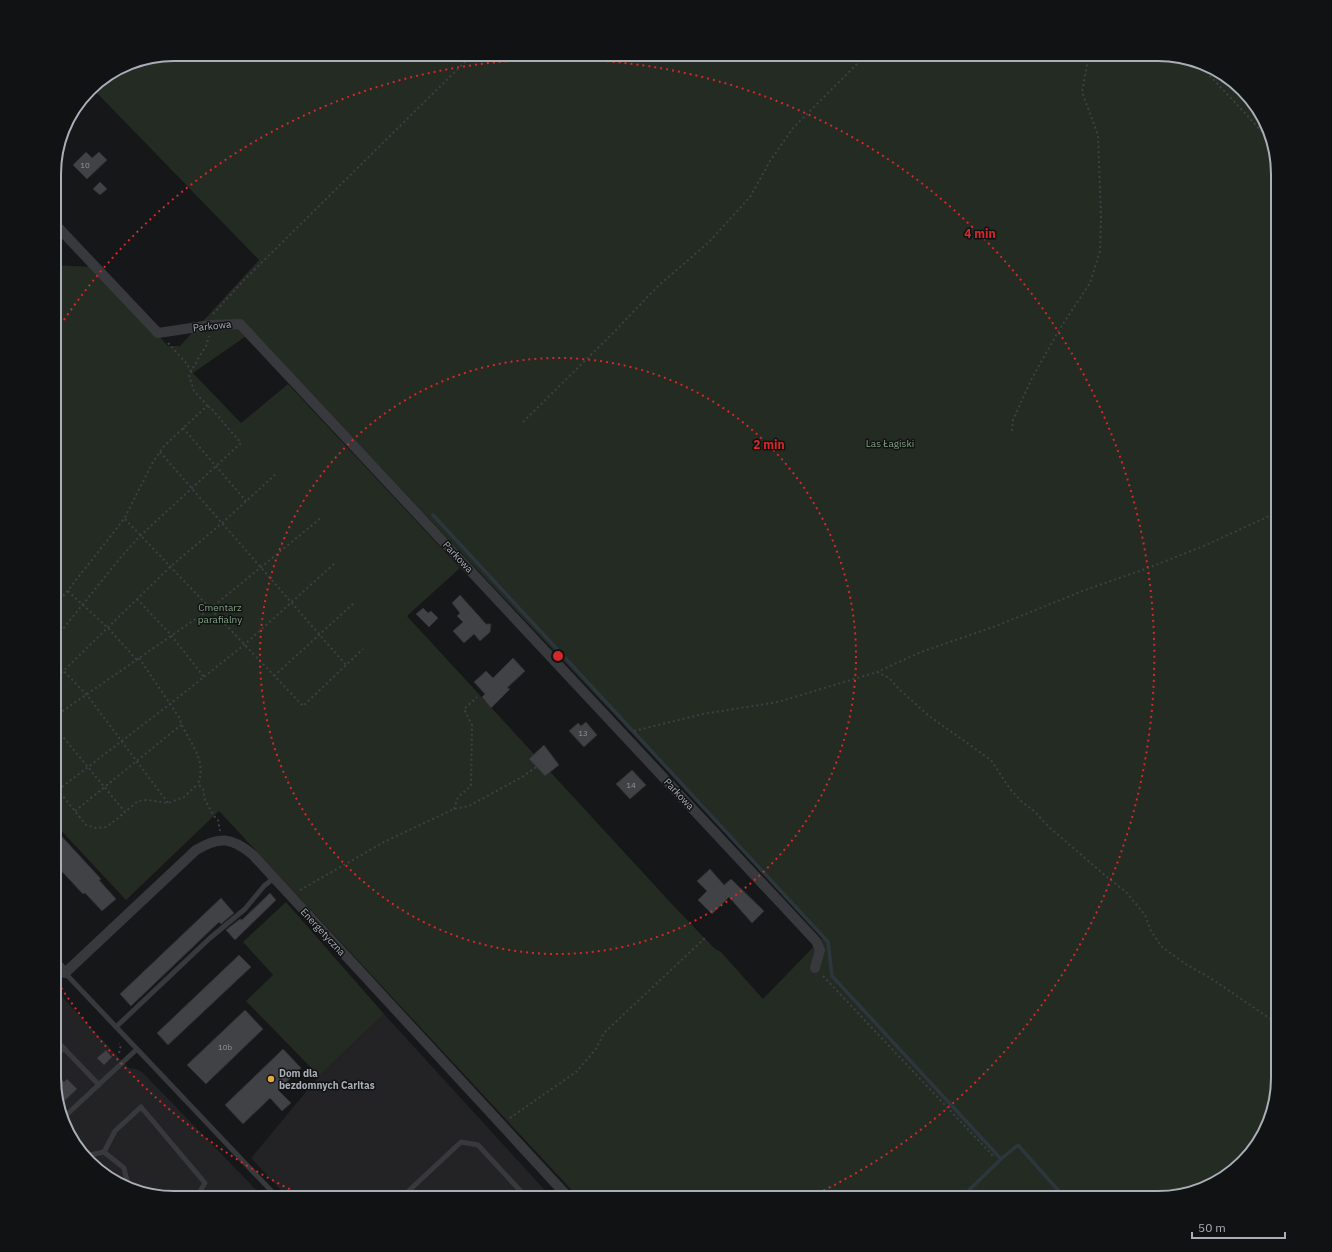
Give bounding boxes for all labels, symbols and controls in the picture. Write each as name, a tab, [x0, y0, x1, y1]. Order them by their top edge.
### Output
house number: 10	[80, 160, 90, 170]
text: 4 min	[964, 226, 996, 241]
street label: Parkowa	[192, 317, 232, 334]
text: 2 min	[753, 437, 785, 452]
park label: Las Łagiski	[866, 437, 914, 450]
street label: Parkowa	[440, 538, 476, 576]
park label: Cmentarz parafialny	[198, 601, 242, 626]
centre of rings	[551, 649, 565, 663]
house number: 13	[578, 728, 588, 738]
street label: Parkowa	[661, 775, 697, 813]
house number: 14	[626, 780, 636, 790]
street label: Energetyczna	[298, 906, 349, 959]
house number: 10b	[218, 1042, 232, 1052]
place label: Dom dla bezdomnych Caritas	[279, 1067, 375, 1092]
marker: Dom dla bezdomnych Caritas	[266, 1074, 276, 1084]
scale bar	[1192, 1214, 1285, 1240]
text: 50 m	[1198, 1220, 1226, 1235]

